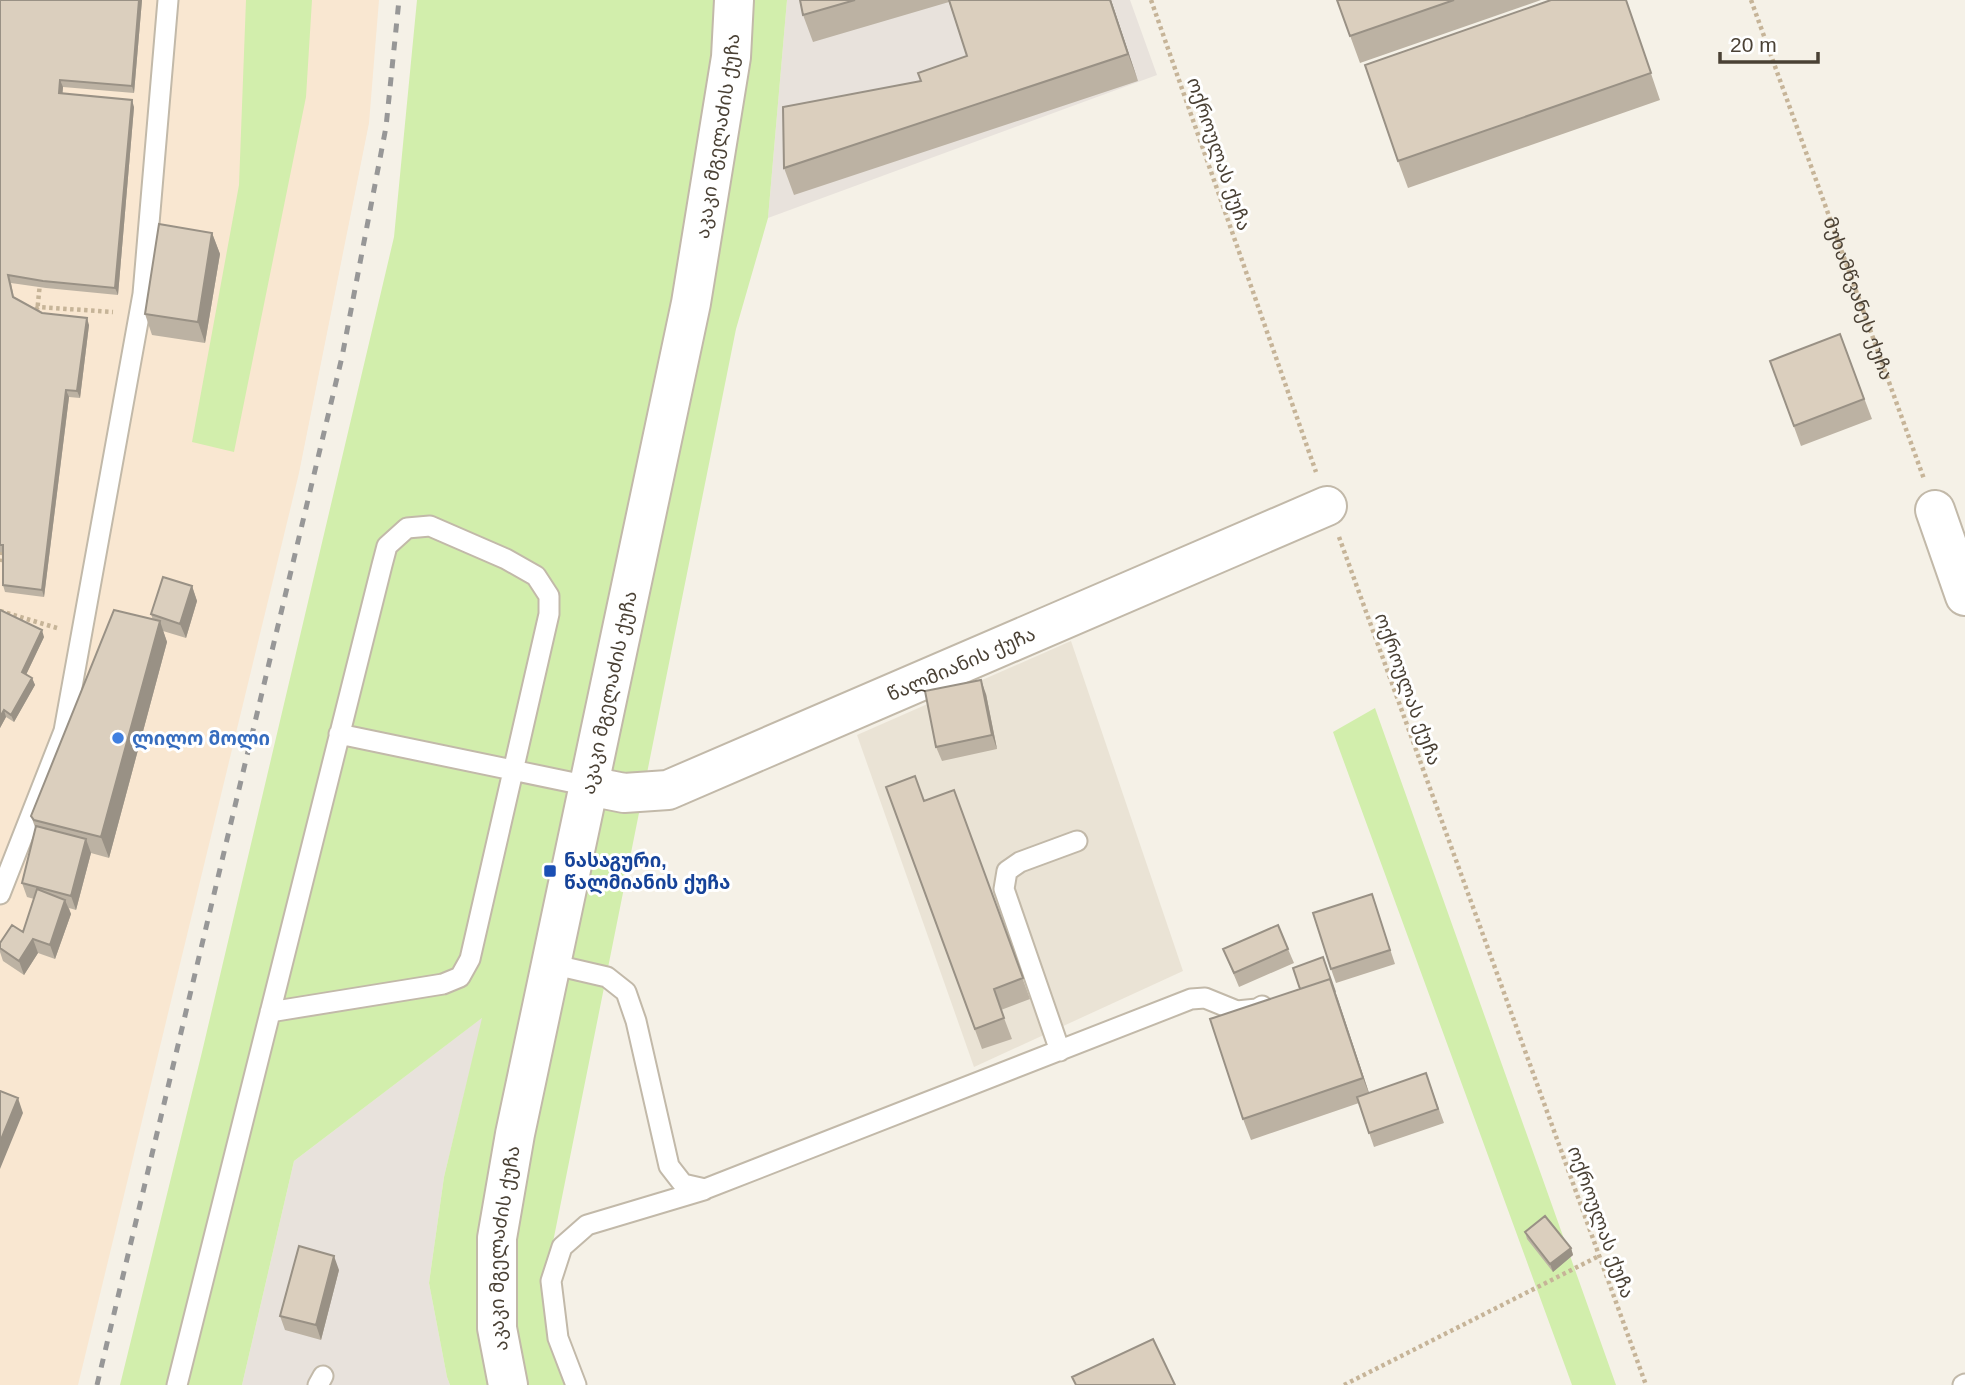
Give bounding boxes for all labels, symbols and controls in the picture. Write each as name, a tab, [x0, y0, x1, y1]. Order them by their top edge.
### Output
scale bar	[1720, 21, 1818, 65]
street label: აკაკი მგელაძის ქუჩა	[691, 33, 743, 240]
text: 20 m	[1730, 33, 1777, 56]
street label: ოქროულას ქუჩა	[1181, 75, 1255, 234]
street label: მუხამწვანეს ქუჩა	[1820, 214, 1898, 383]
street label: აკაკი მგელაძის ქუჩა	[577, 589, 640, 796]
street label: ოქროულას ქუჩა	[1369, 610, 1445, 769]
street label: წალმიანის ქუჩა	[884, 623, 1038, 705]
place label: ლილო მოლი	[132, 728, 270, 750]
marker: ლილო მოლი	[110, 730, 126, 746]
place label: ნასაგური, წალმიანის ქუჩა	[564, 850, 730, 894]
marker: ნასაგური, წალმიანის ქუჩა	[542, 863, 558, 879]
street label: ოქროულას ქუჩა	[1562, 1143, 1638, 1302]
street label: აკაკი მგელაძის ქუჩა	[487, 1144, 523, 1353]

